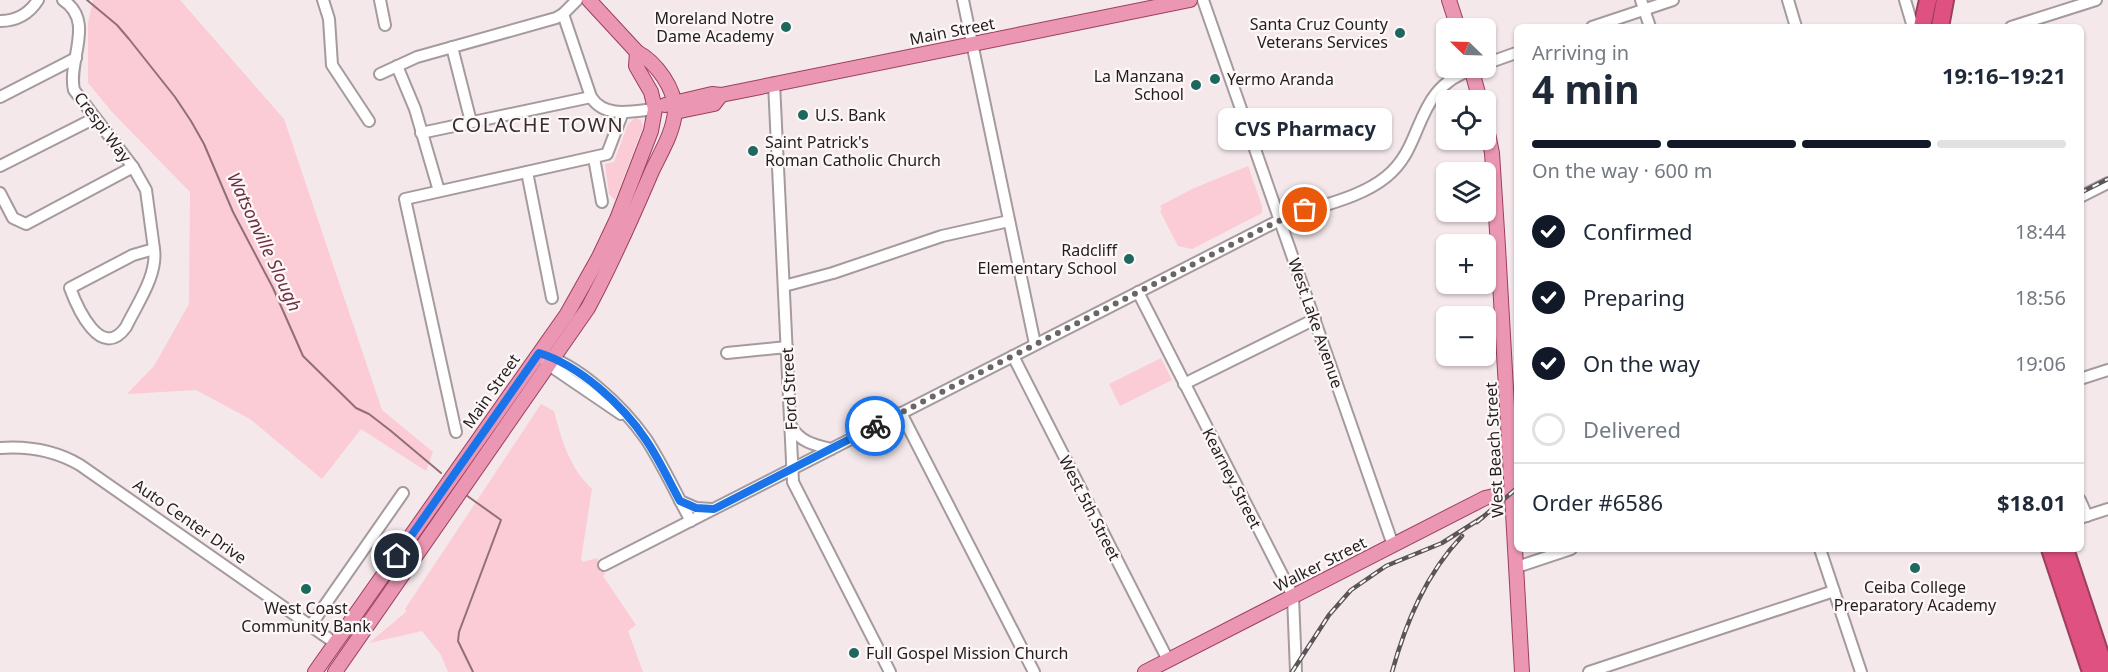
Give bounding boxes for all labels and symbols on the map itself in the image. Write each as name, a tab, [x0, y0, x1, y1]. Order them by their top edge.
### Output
place label: Moreland Notre Dame Academy	[655, 7, 775, 47]
street label: Main Street	[908, 12, 997, 50]
place label: Santa Cruz County Veterans Services	[1250, 13, 1389, 53]
north arrow	[1436, 18, 1496, 78]
marker: Moreland Notre Dame Academy	[779, 20, 793, 34]
marker: Santa Cruz County Veterans Services	[1393, 26, 1407, 40]
place label: La Manzana School	[1094, 65, 1184, 105]
place label: Yermo Aranda	[1227, 68, 1334, 90]
marker: Yermo Aranda	[1208, 72, 1222, 86]
marker: La Manzana School	[1189, 78, 1203, 92]
street label: Crespi Way	[69, 87, 137, 167]
place label: U.S. Bank	[815, 104, 886, 126]
marker: U.S. Bank	[796, 108, 810, 122]
callout: CVS Pharmacy	[1218, 108, 1392, 150]
district label: COLACHE TOWN	[452, 111, 624, 138]
place label: Saint Patrick's Roman Catholic Church	[765, 131, 941, 171]
marker: Saint Patrick's Roman Catholic Church	[746, 144, 760, 158]
water label: Watsonville Slough	[222, 168, 308, 315]
pin	[1279, 184, 1330, 235]
place label: Radcliff Elementary School	[978, 239, 1118, 279]
marker: Radcliff Elementary School	[1122, 252, 1136, 266]
street label: West Lake Avenue	[1283, 255, 1349, 391]
street label: Ford Street	[776, 347, 802, 431]
street label: Main Street	[457, 349, 525, 433]
street label: West Beach Street	[1479, 381, 1509, 518]
courier	[845, 396, 905, 456]
street label: Kearney Street	[1197, 424, 1267, 532]
street label: West 5th Street	[1054, 452, 1126, 564]
street label: Auto Center Drive	[129, 474, 251, 568]
pin	[371, 530, 422, 581]
street label: Walker Street	[1270, 531, 1370, 597]
marker: Ceiba College Preparatory Academy	[1908, 561, 1922, 575]
place label: Ceiba College Preparatory Academy	[1834, 576, 1997, 616]
marker: West Coast Community Bank	[299, 582, 313, 596]
place label: West Coast Community Bank	[241, 597, 371, 637]
place label: Full Gospel Mission Church	[866, 642, 1068, 664]
marker: Full Gospel Mission Church	[847, 646, 861, 660]

